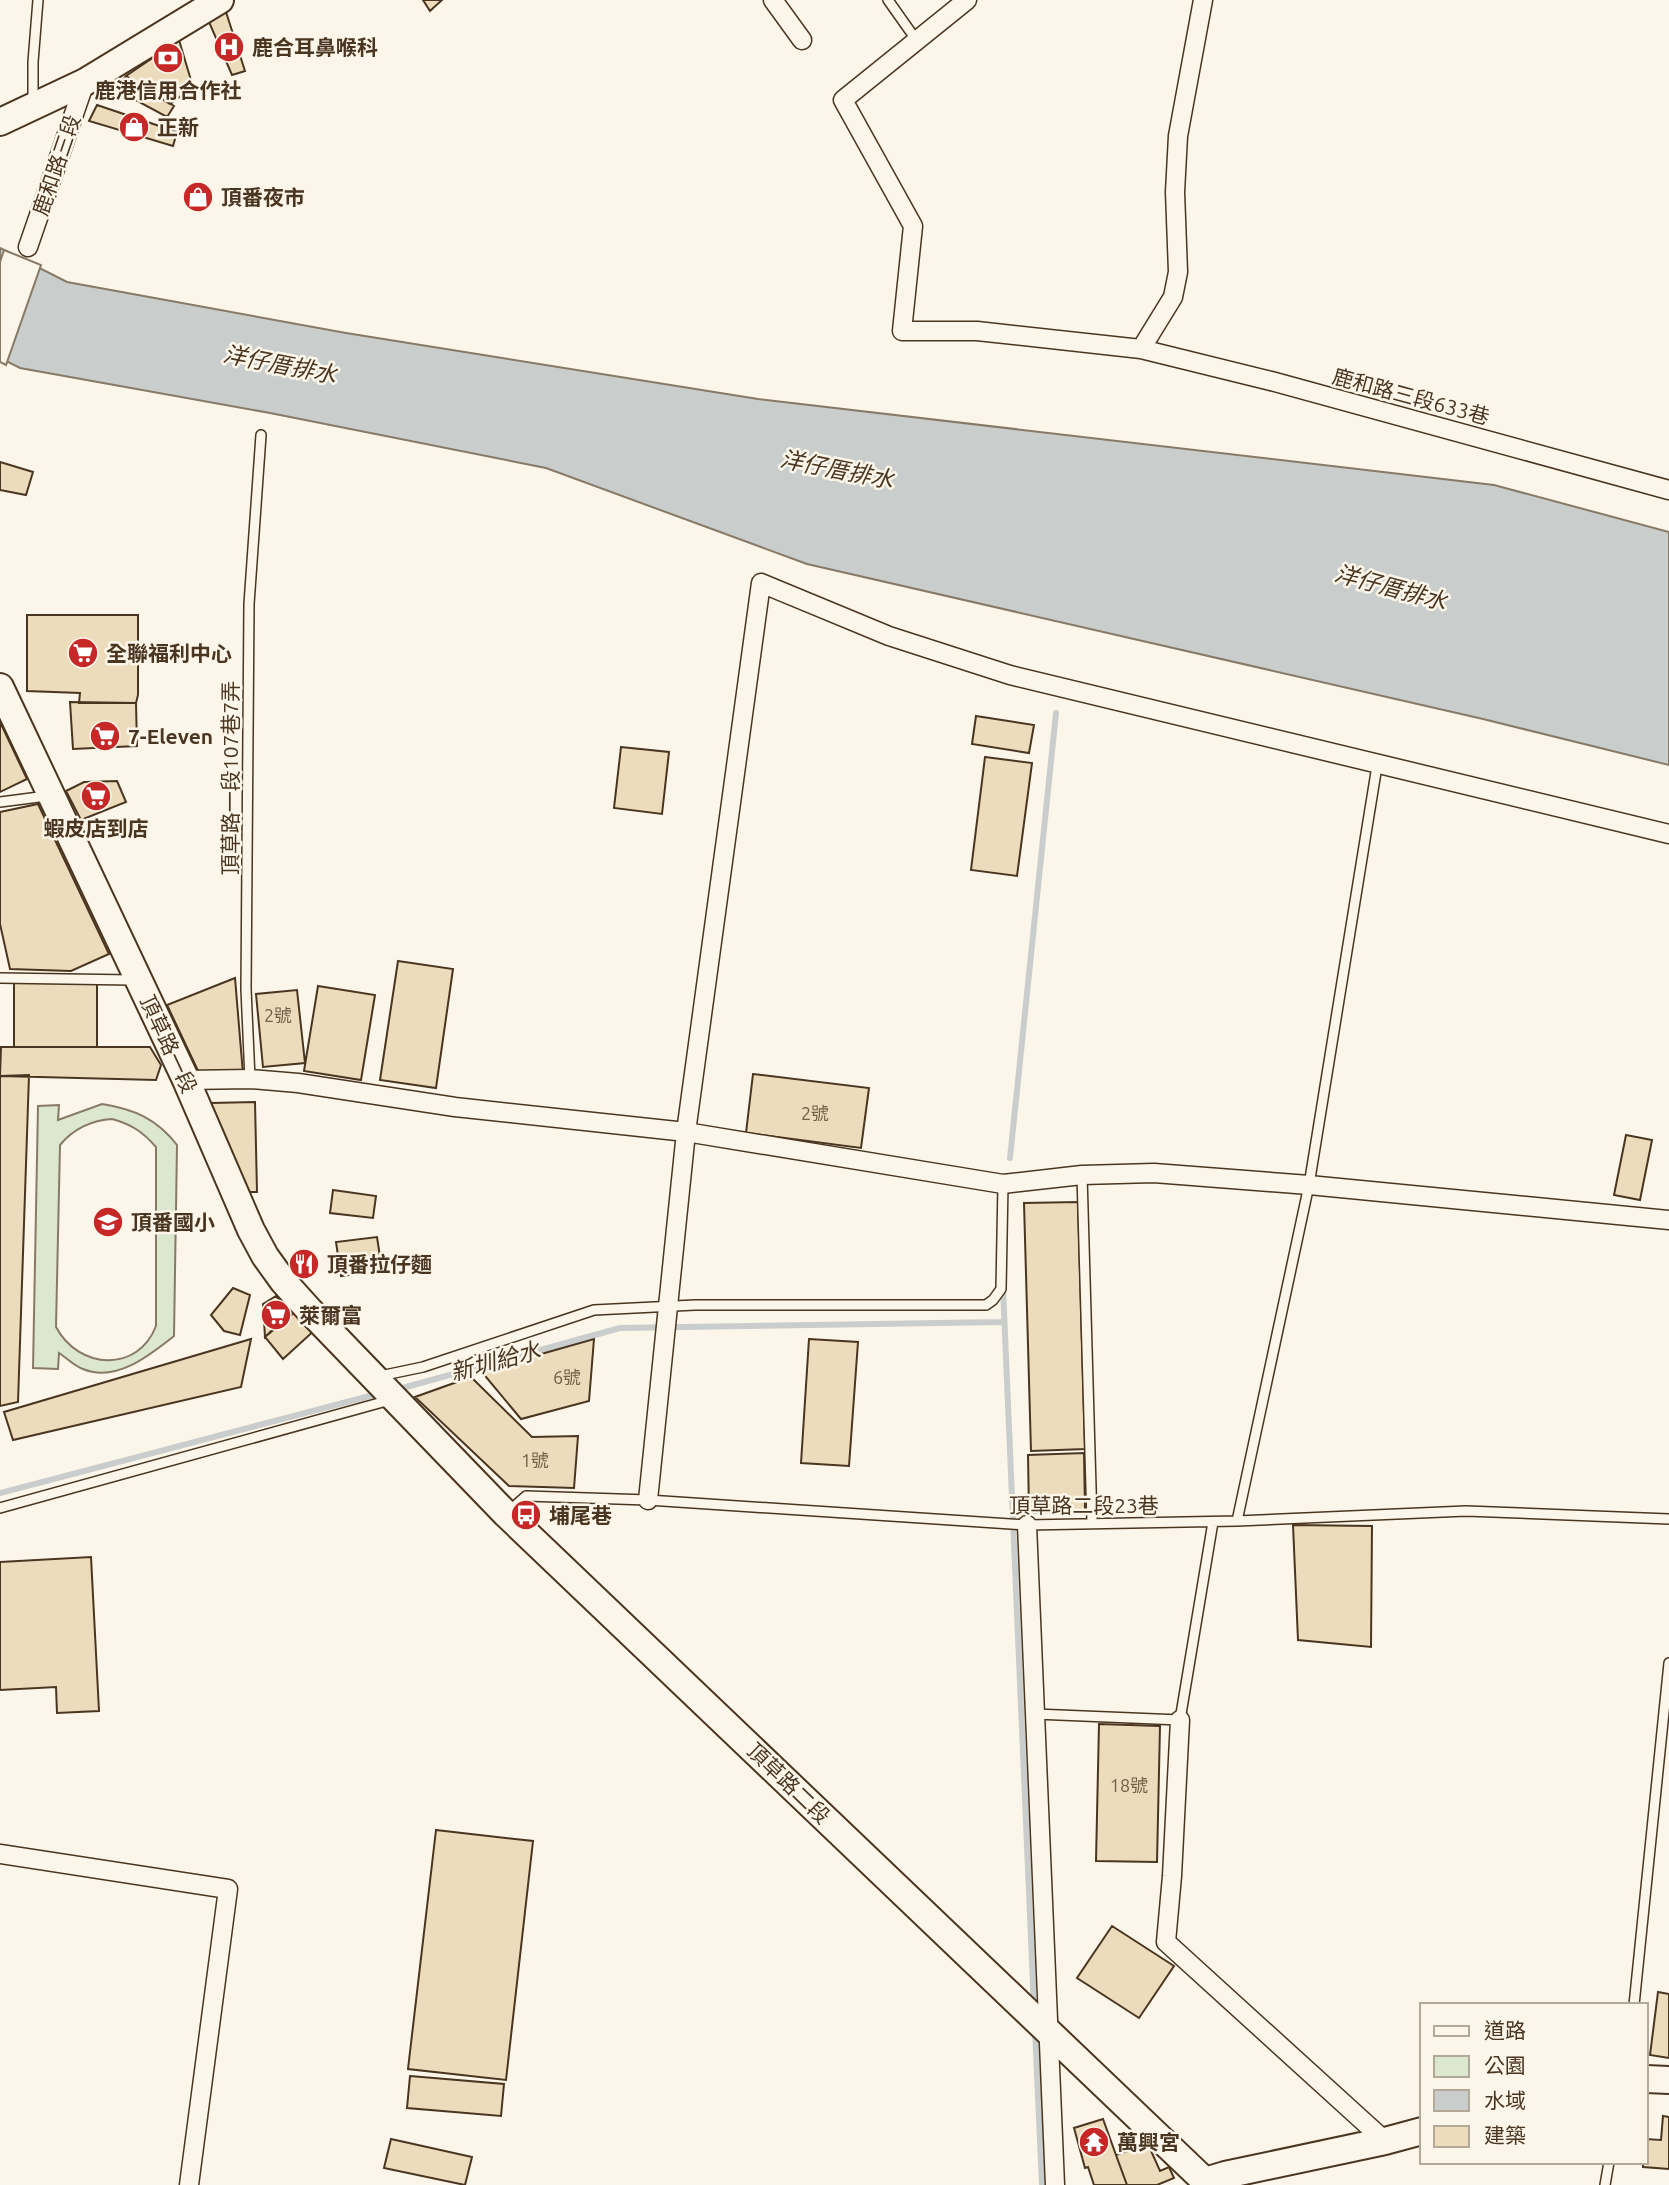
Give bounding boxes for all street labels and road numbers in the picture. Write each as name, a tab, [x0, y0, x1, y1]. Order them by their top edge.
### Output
street label: 鹿和路三段	[28, 111, 84, 219]
street label: 鹿和路三段633巷	[1330, 364, 1492, 428]
street label: 頂草路一段107巷7弄	[218, 681, 242, 875]
street label: 頂草路一段	[136, 991, 202, 1097]
street label: 頂草路二段23巷	[1009, 1493, 1159, 1517]
street label: 頂草路二段	[743, 1738, 835, 1828]

